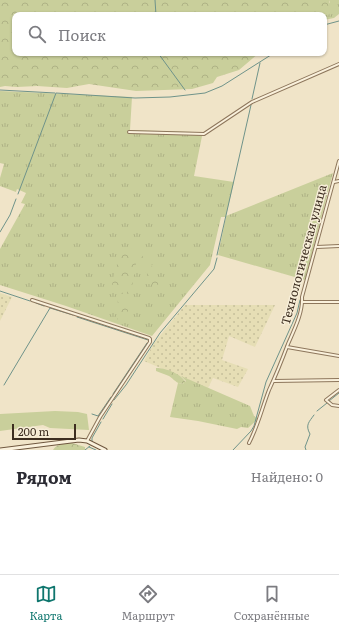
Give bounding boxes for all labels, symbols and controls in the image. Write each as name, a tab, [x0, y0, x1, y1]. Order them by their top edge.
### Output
search box	[12, 12, 327, 56]
icon: search	[26, 23, 48, 45]
text: Поиск	[58, 23, 106, 46]
street label: Технологическая улица	[276, 182, 331, 327]
scale bar	[12, 422, 76, 441]
text: 200 m	[18, 423, 49, 439]
text: Рядом	[16, 464, 72, 489]
text: Найдено: 0	[251, 467, 323, 486]
tab: Карта	[29, 583, 62, 623]
tab: Маршрут	[121, 583, 175, 623]
tab: Сохранённые	[234, 583, 310, 623]

